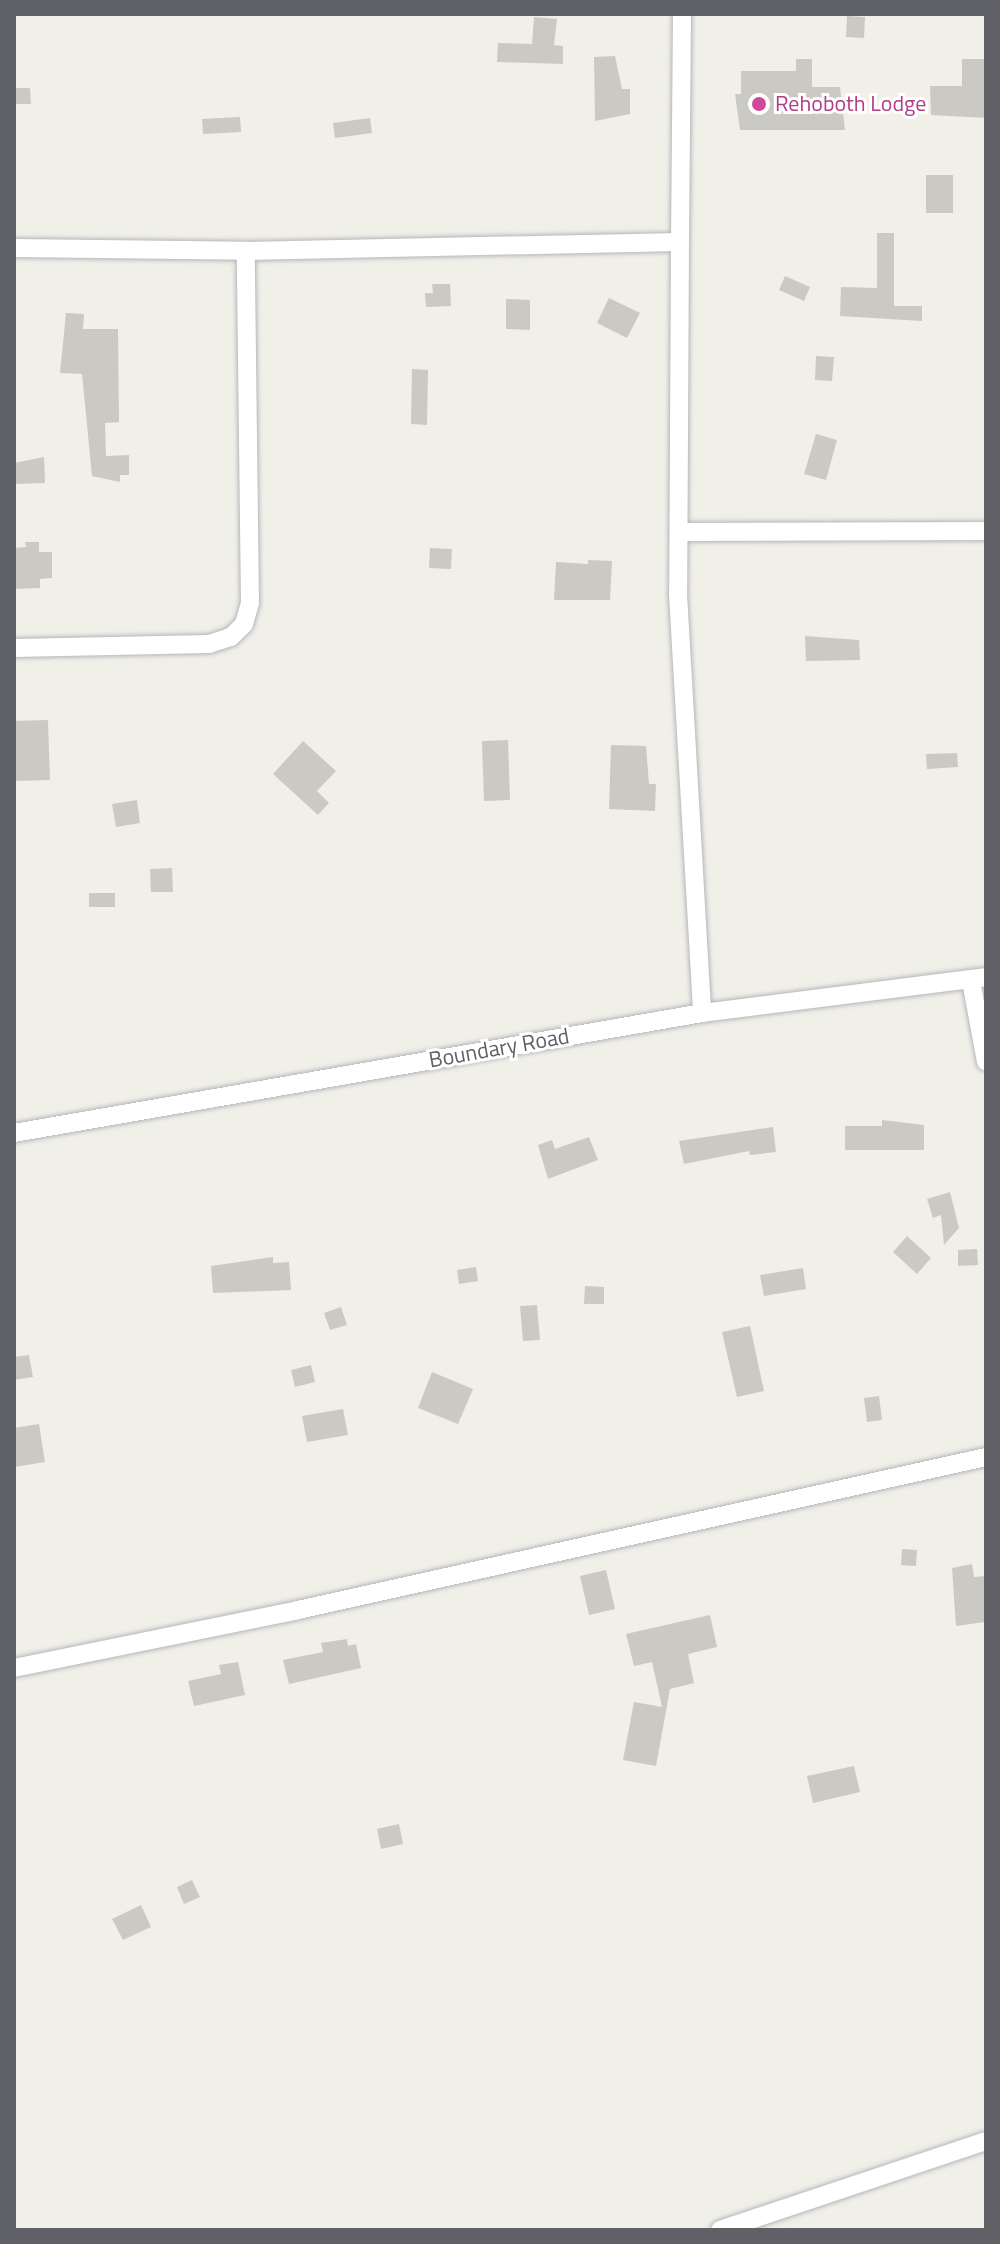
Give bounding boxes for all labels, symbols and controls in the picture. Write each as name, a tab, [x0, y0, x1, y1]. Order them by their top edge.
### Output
place label: Rehoboth Lodge	[775, 91, 926, 117]
marker: Rehoboth Lodge	[750, 95, 768, 113]
street label: Boundary Road	[427, 1023, 571, 1073]

